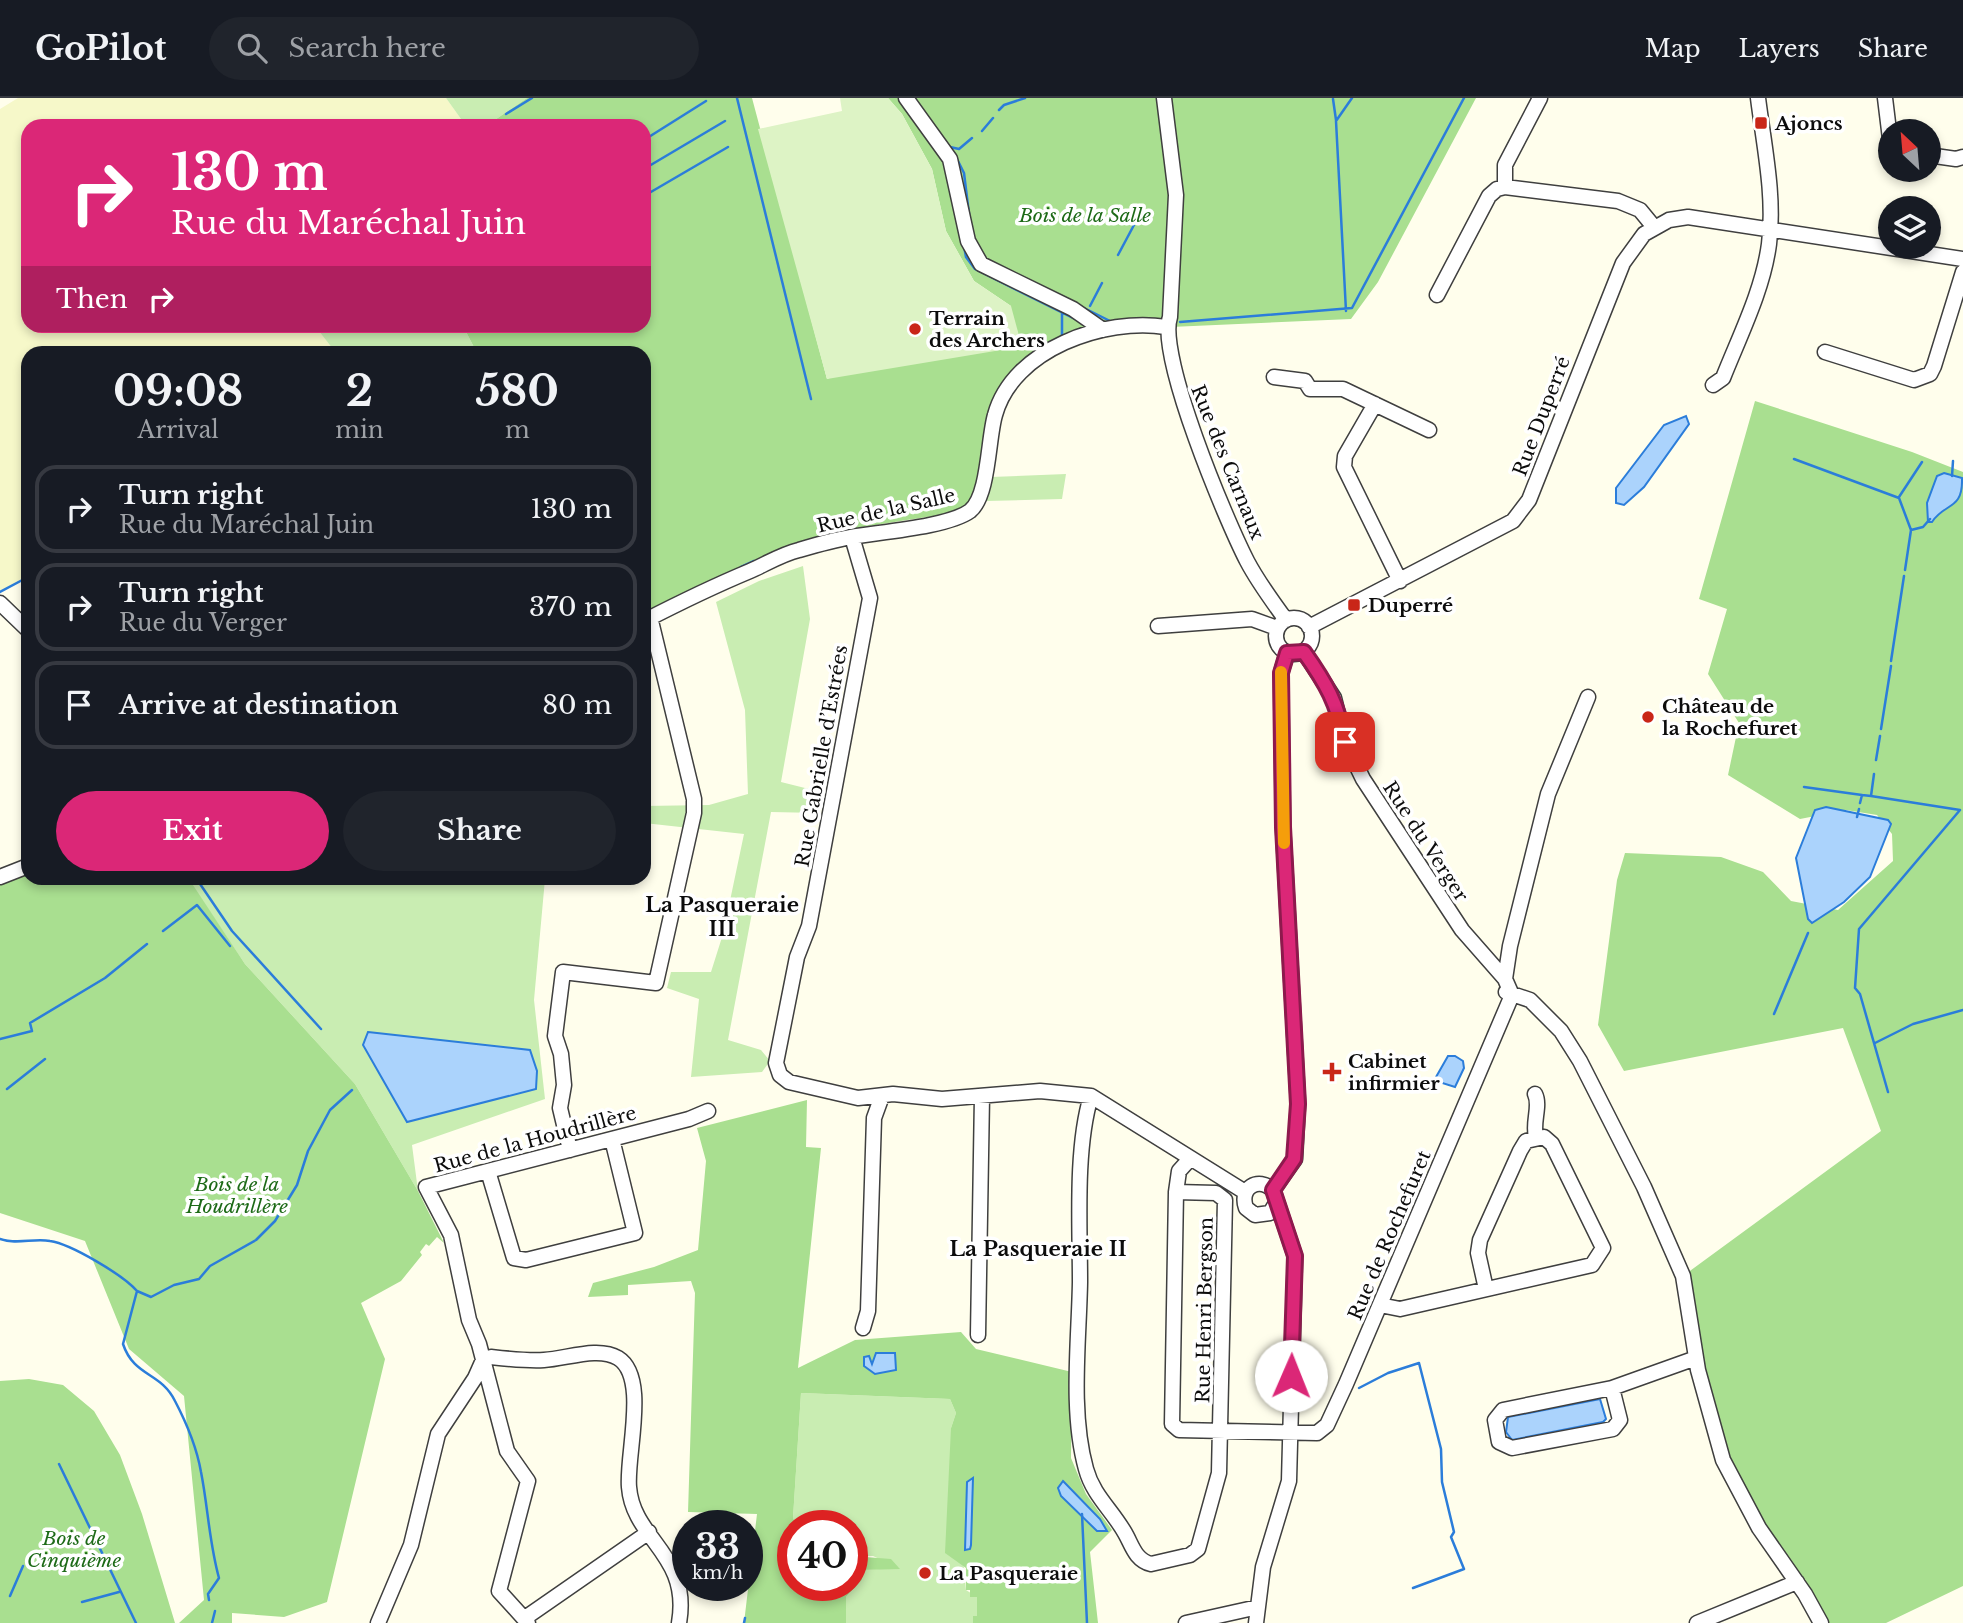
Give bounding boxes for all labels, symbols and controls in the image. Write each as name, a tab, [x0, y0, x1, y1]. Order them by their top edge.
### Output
search box	[209, 17, 699, 80]
text: GoPilot	[35, 28, 167, 69]
icon: search	[233, 29, 271, 67]
text: Search here	[289, 32, 446, 64]
text: Map	[1645, 34, 1701, 63]
text: Layers	[1739, 34, 1820, 63]
text: Share	[1858, 34, 1928, 63]
place label: Ajoncs	[1774, 112, 1843, 135]
marker: Ajoncs	[1753, 115, 1769, 131]
north arrow	[1878, 119, 1941, 182]
map controls	[1878, 119, 1941, 259]
text: 130 m	[171, 142, 328, 203]
icon: right	[56, 147, 147, 238]
button: layers	[1878, 196, 1941, 259]
text: Rue du Maréchal Juin	[171, 203, 526, 243]
park label: Bois de la Salle	[1018, 204, 1151, 227]
icon: right	[142, 280, 180, 318]
text: Then	[56, 283, 128, 315]
place label: Terrain des Archers	[929, 307, 1045, 352]
marker: Terrain des Archers	[907, 321, 923, 337]
street label: Rue Duperré	[1508, 353, 1575, 479]
text: 09:08	[113, 365, 243, 417]
text: 2	[346, 365, 373, 417]
text: 580	[476, 365, 559, 417]
street label: Rue des Carnaux	[1186, 382, 1269, 543]
text: Arrival	[137, 416, 219, 444]
text: min	[335, 416, 384, 444]
text: m	[505, 416, 530, 444]
text: Turn right	[119, 479, 264, 511]
street label: Rue de la Salle	[815, 483, 957, 538]
icon: right	[60, 490, 98, 528]
text: 130 m	[530, 493, 612, 525]
text: Rue du Maréchal Juin	[119, 511, 374, 539]
text: Turn right	[119, 577, 264, 609]
icon: right	[60, 588, 98, 626]
text: 370 m	[529, 591, 612, 623]
place label: Duperré	[1368, 594, 1453, 617]
marker: Duperré	[1346, 597, 1362, 613]
text: Rue du Verger	[119, 609, 287, 637]
street label: Rue Gabrielle d’Estrées	[791, 643, 852, 869]
icon: arrive	[60, 686, 98, 724]
text: Arrive at destination	[119, 689, 399, 721]
text: 80 m	[542, 689, 612, 721]
place label: Château de la Rochefuret	[1662, 695, 1798, 740]
marker: Château de la Rochefuret	[1640, 709, 1656, 725]
pin	[1315, 712, 1375, 772]
icon: arrive	[1326, 723, 1364, 761]
street label: Rue du Verger	[1378, 777, 1473, 906]
button: Exit	[56, 791, 329, 871]
button: Share	[343, 791, 616, 871]
district label: La Pasqueraie III	[645, 892, 799, 942]
place label: Cabinet infirmier	[1348, 1050, 1440, 1095]
marker: Cabinet infirmier	[1322, 1062, 1342, 1082]
street label: Rue de la Houdrillère	[431, 1101, 639, 1178]
street label: Rue de Rochefuret	[1343, 1146, 1436, 1323]
park label: Bois de la Houdrillère	[185, 1173, 288, 1218]
street label: Rue Henri Bergson	[1191, 1217, 1218, 1403]
district label: La Pasqueraie II	[949, 1236, 1127, 1262]
position arrow	[1254, 1339, 1328, 1413]
speed limit sign: 40	[777, 1510, 868, 1601]
text: 33	[695, 1525, 740, 1568]
park label: Bois de Cinquième	[27, 1527, 121, 1572]
text: km/h	[692, 1562, 743, 1584]
place label: La Pasqueraie	[939, 1562, 1078, 1585]
marker: La Pasqueraie	[917, 1565, 933, 1581]

